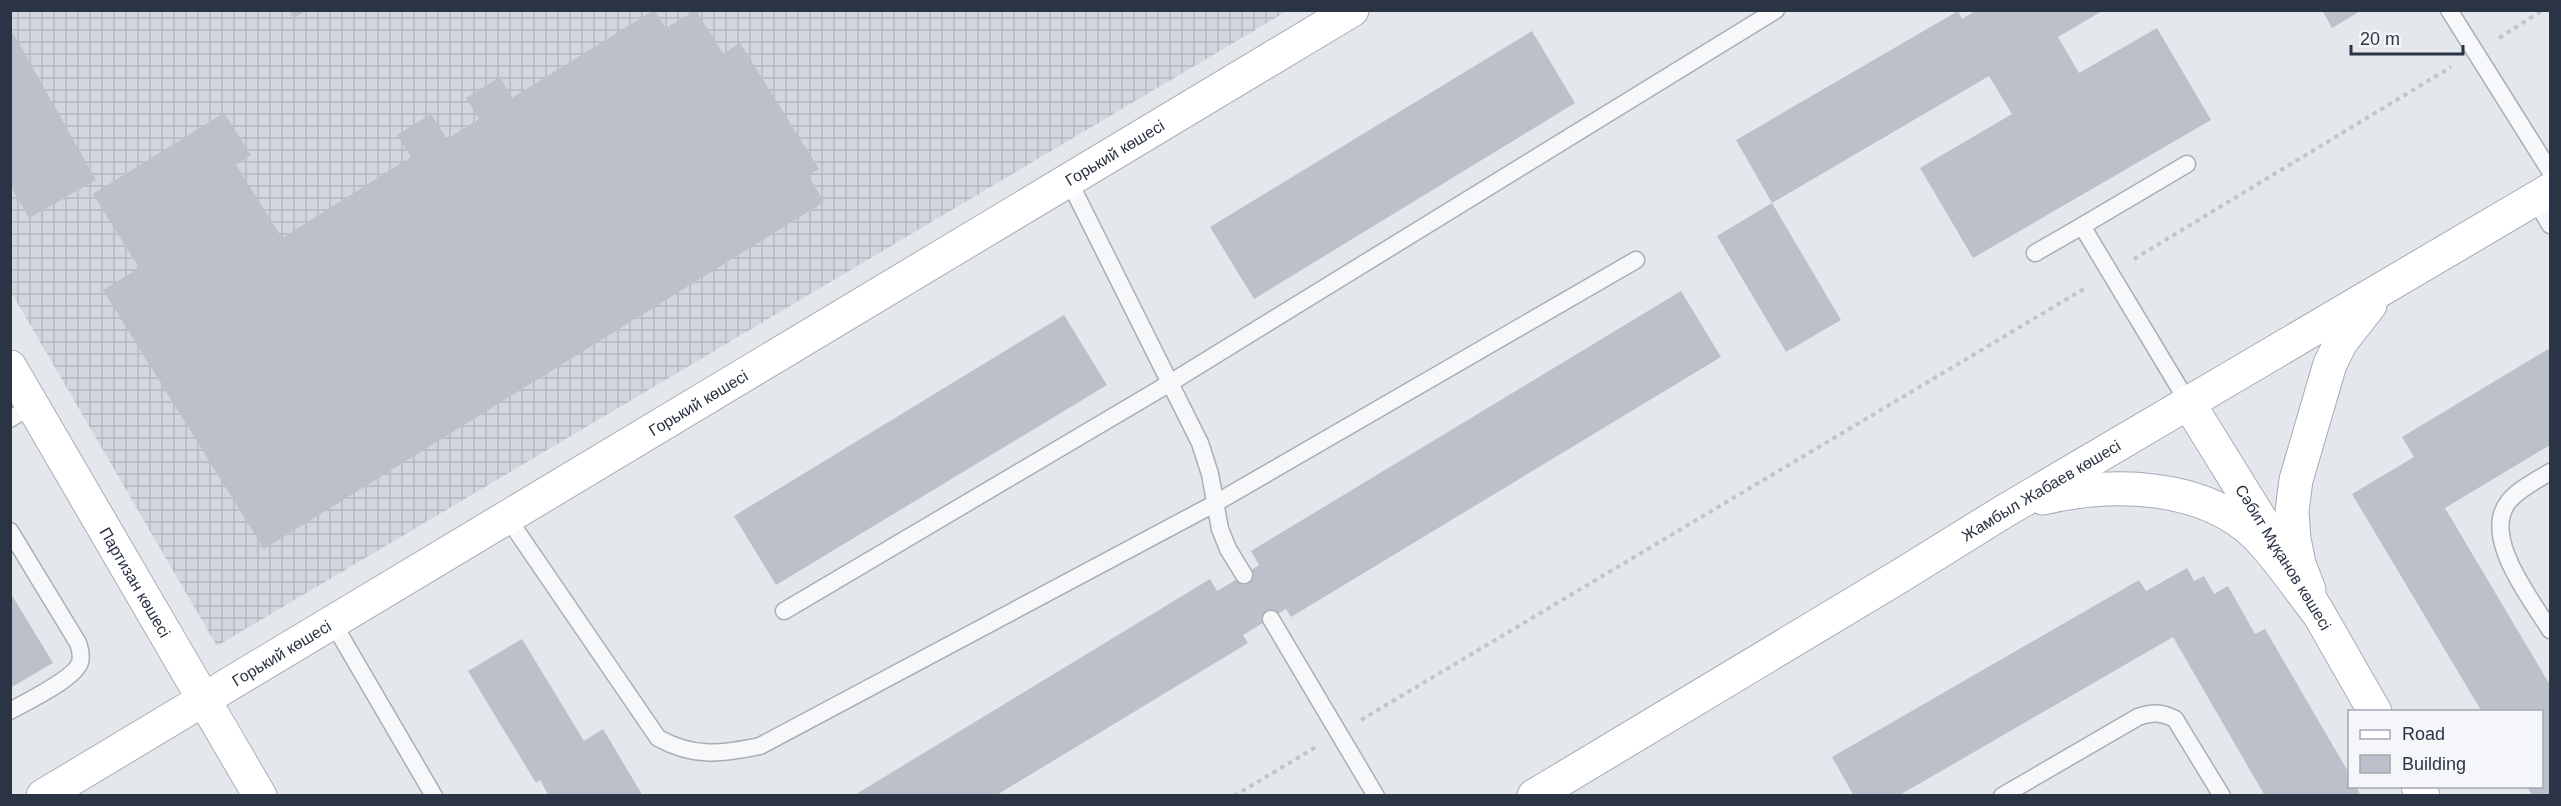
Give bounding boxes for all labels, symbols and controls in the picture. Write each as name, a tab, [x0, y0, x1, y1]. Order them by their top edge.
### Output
scale bar	[2351, 18, 2464, 56]
text: 20 m	[2360, 29, 2400, 49]
street label: Горький көшесі	[1062, 116, 1167, 189]
street label: Горький көшесі	[645, 367, 751, 439]
street label: Жамбыл Жабаев көшесі	[1958, 436, 2123, 544]
street label: Сәбит Мұқанов көшесі	[2232, 481, 2335, 633]
street label: Партизан көшесі	[97, 524, 174, 640]
street label: Горький көшесі	[229, 617, 334, 689]
legend	[2348, 710, 2543, 788]
text: Road	[2402, 724, 2445, 744]
text: Building	[2402, 754, 2466, 774]

